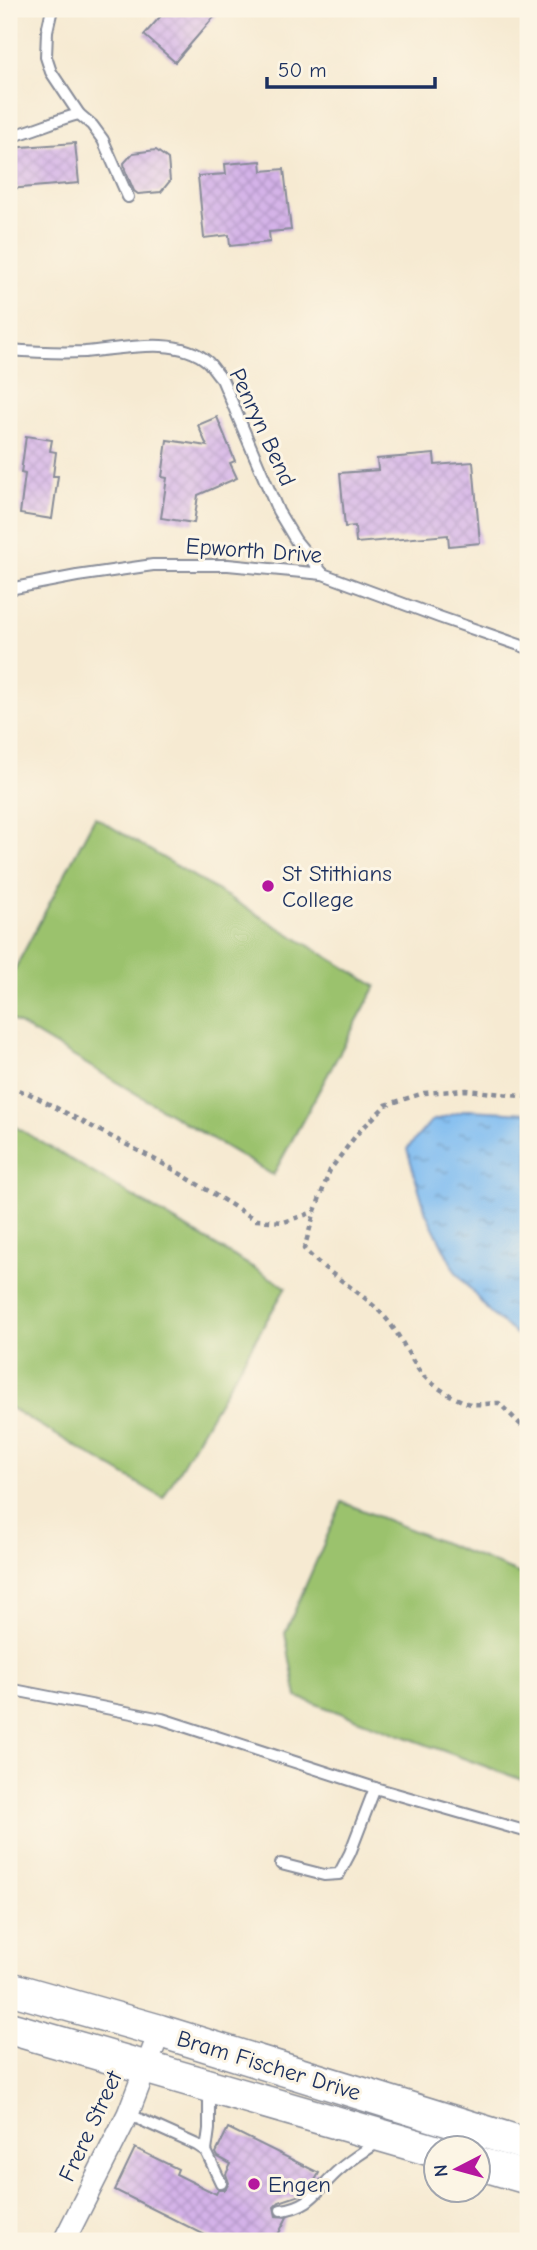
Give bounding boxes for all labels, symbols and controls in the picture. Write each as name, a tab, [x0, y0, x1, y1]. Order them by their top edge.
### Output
scale bar	[267, 46, 435, 90]
text: 50 m	[278, 58, 327, 82]
street label: Penryn Bend	[224, 364, 302, 490]
street label: Epworth Drive	[185, 532, 323, 569]
place label: St Stithians College	[282, 860, 392, 913]
marker: St Stithians College	[260, 878, 276, 894]
street label: Bram Fischer Drive	[174, 2025, 364, 2106]
street label: Frere Street	[53, 2065, 128, 2186]
north arrow	[421, 2134, 491, 2204]
text: N	[430, 2163, 453, 2178]
place label: Engen	[268, 2171, 331, 2198]
marker: Engen	[246, 2176, 262, 2192]

